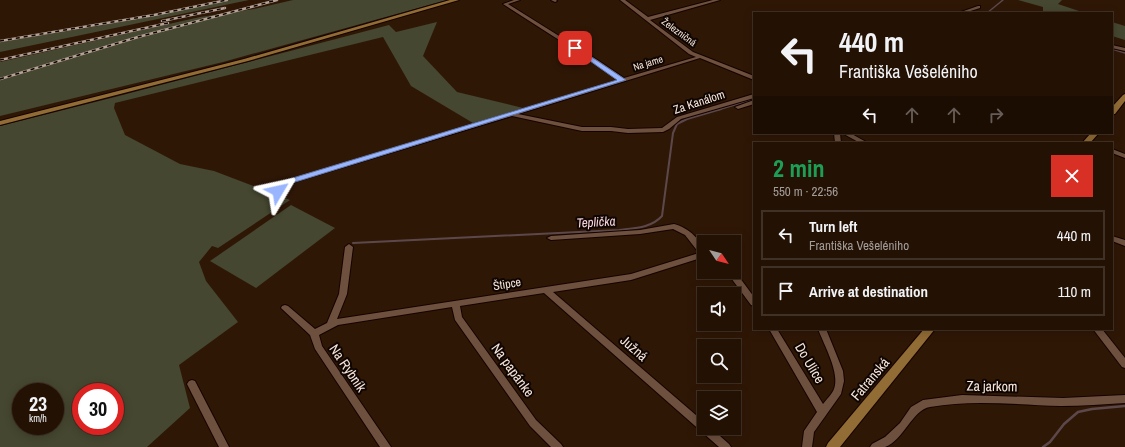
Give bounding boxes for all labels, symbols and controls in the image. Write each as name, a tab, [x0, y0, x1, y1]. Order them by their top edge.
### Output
street label: Železničná	[659, 15, 699, 49]
text: 440 m	[839, 23, 904, 61]
icon: left	[773, 28, 825, 80]
pin	[558, 31, 592, 65]
icon: arrive	[564, 37, 586, 59]
street label: Na jame	[632, 52, 665, 74]
text: Františka Vešeléniho	[839, 59, 978, 84]
street label: Za Kanálom	[671, 86, 727, 118]
icon: left	[859, 104, 881, 126]
icon: ahead	[901, 104, 923, 126]
icon: ahead	[943, 104, 965, 126]
icon: right	[985, 104, 1007, 126]
text: 2 min	[773, 152, 824, 184]
button: close	[1051, 155, 1093, 197]
position arrow	[257, 170, 299, 212]
text: 550 m · 22:56	[773, 183, 838, 200]
water label: Teplička	[576, 212, 616, 232]
text: Turn left	[809, 216, 857, 237]
icon: left	[775, 224, 797, 246]
text: 440 m	[1057, 225, 1091, 246]
north arrow	[697, 235, 741, 279]
map controls	[697, 235, 741, 435]
text: Františka Vešeléniho	[809, 237, 909, 254]
street label: Štipce	[492, 274, 522, 294]
icon: arrive	[775, 280, 797, 302]
text: Arrive at destination	[809, 281, 928, 302]
text: 110 m	[1058, 281, 1091, 302]
button: sound	[697, 287, 741, 331]
street label: Južná	[617, 331, 652, 365]
button: search	[697, 339, 741, 383]
street label: Do Ulice	[791, 339, 829, 387]
street label: Na papánke	[488, 340, 538, 400]
street label: Na Rybník	[326, 341, 371, 395]
street label: Fatranská	[847, 353, 894, 404]
street label: Za jarkom	[966, 377, 1018, 395]
speed limit sign: 30	[72, 383, 124, 435]
text: 23	[29, 390, 47, 417]
button: layers	[697, 391, 741, 435]
text: km/h	[29, 412, 47, 425]

